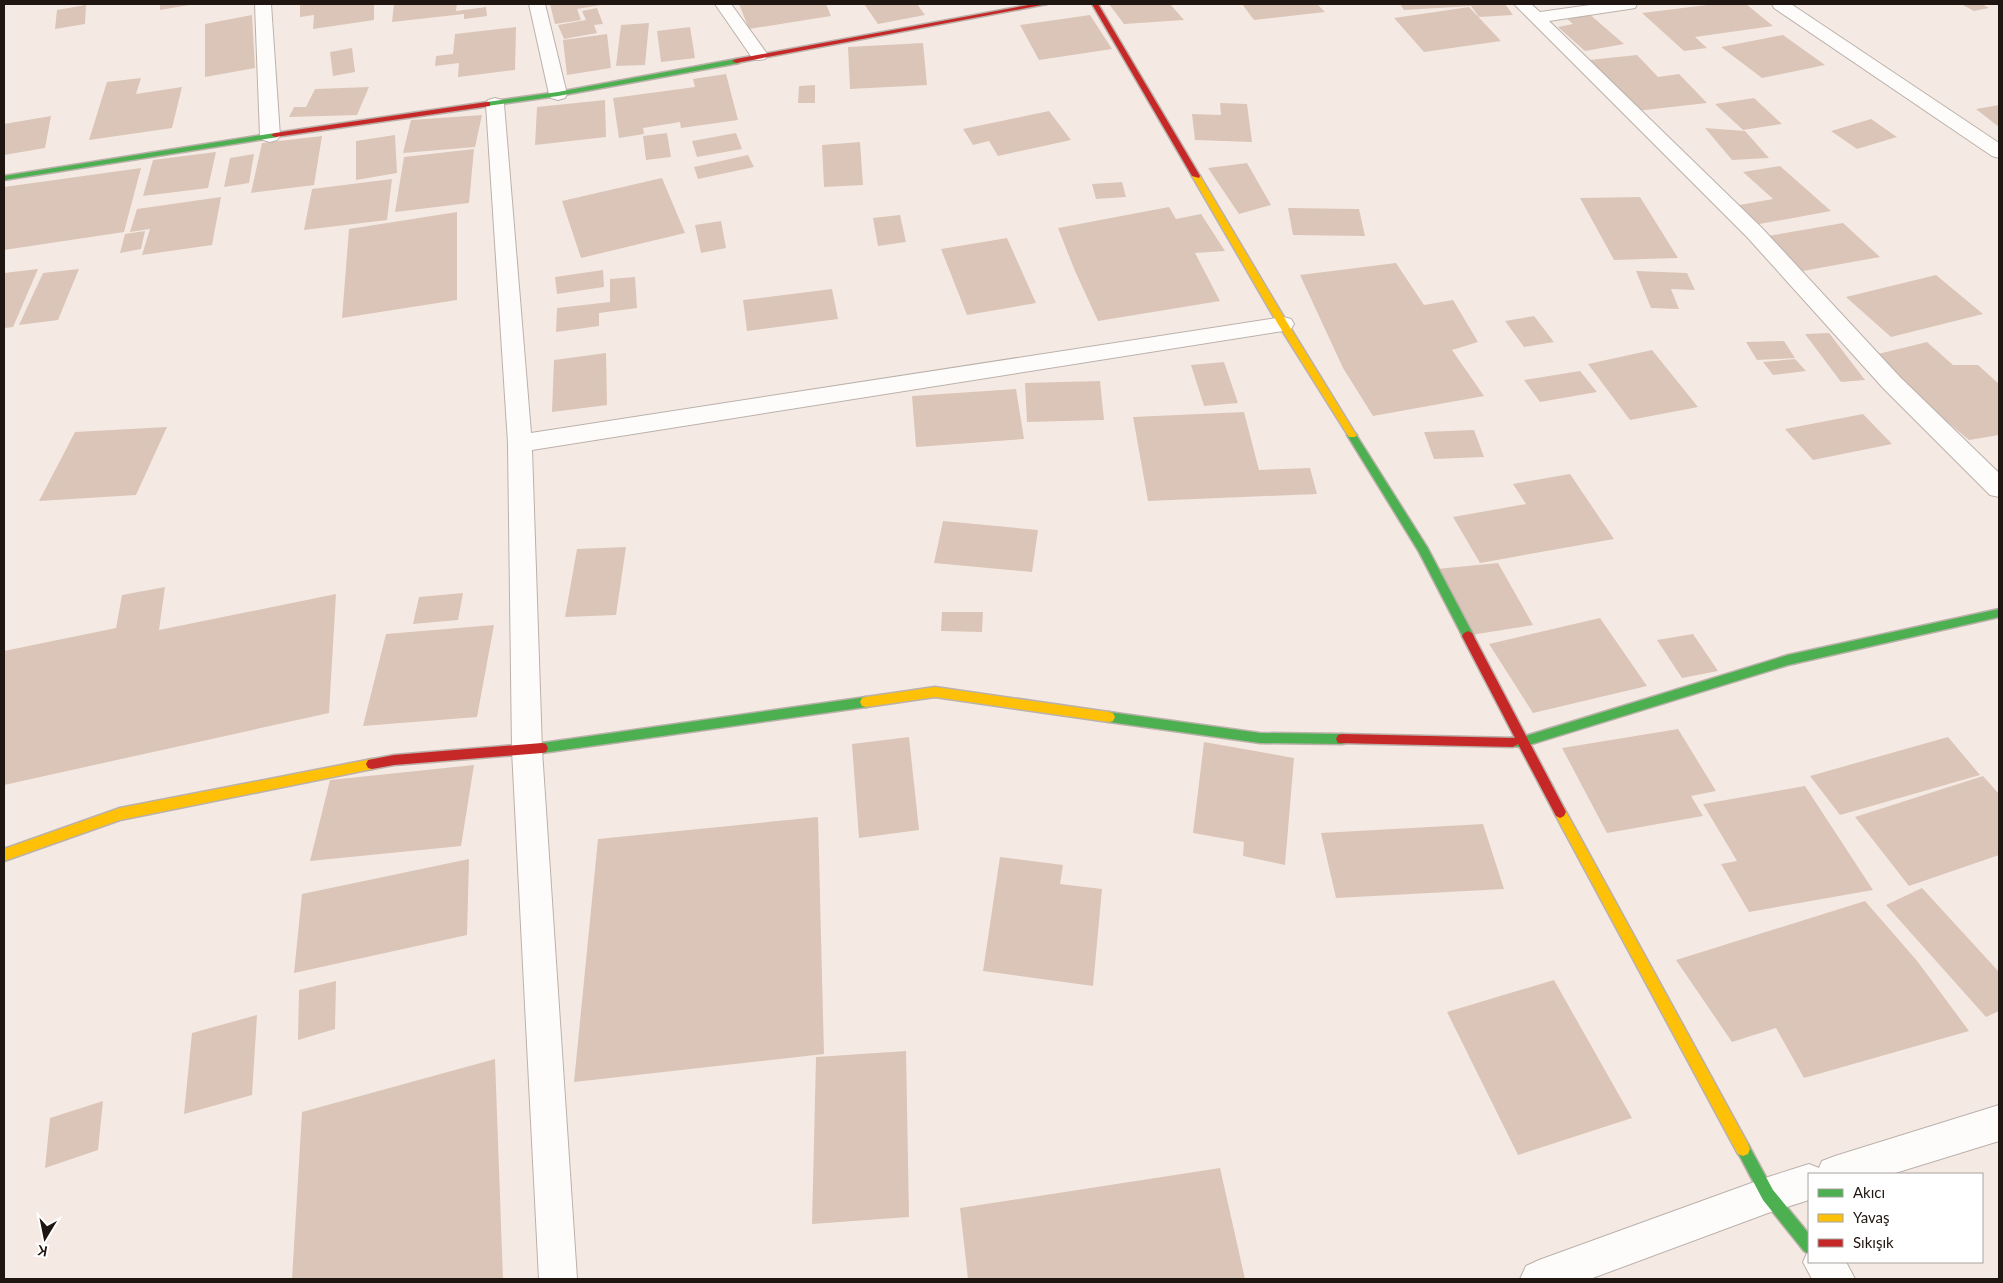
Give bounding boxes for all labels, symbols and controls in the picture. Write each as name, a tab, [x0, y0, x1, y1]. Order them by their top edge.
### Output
legend	[1808, 1173, 1983, 1263]
text: Akıcı	[1853, 1183, 1885, 1201]
text: Yavaş	[1853, 1208, 1890, 1226]
north arrow	[20, 1213, 70, 1263]
text: Sıkışık	[1853, 1233, 1894, 1251]
text: K	[36, 1242, 49, 1261]

